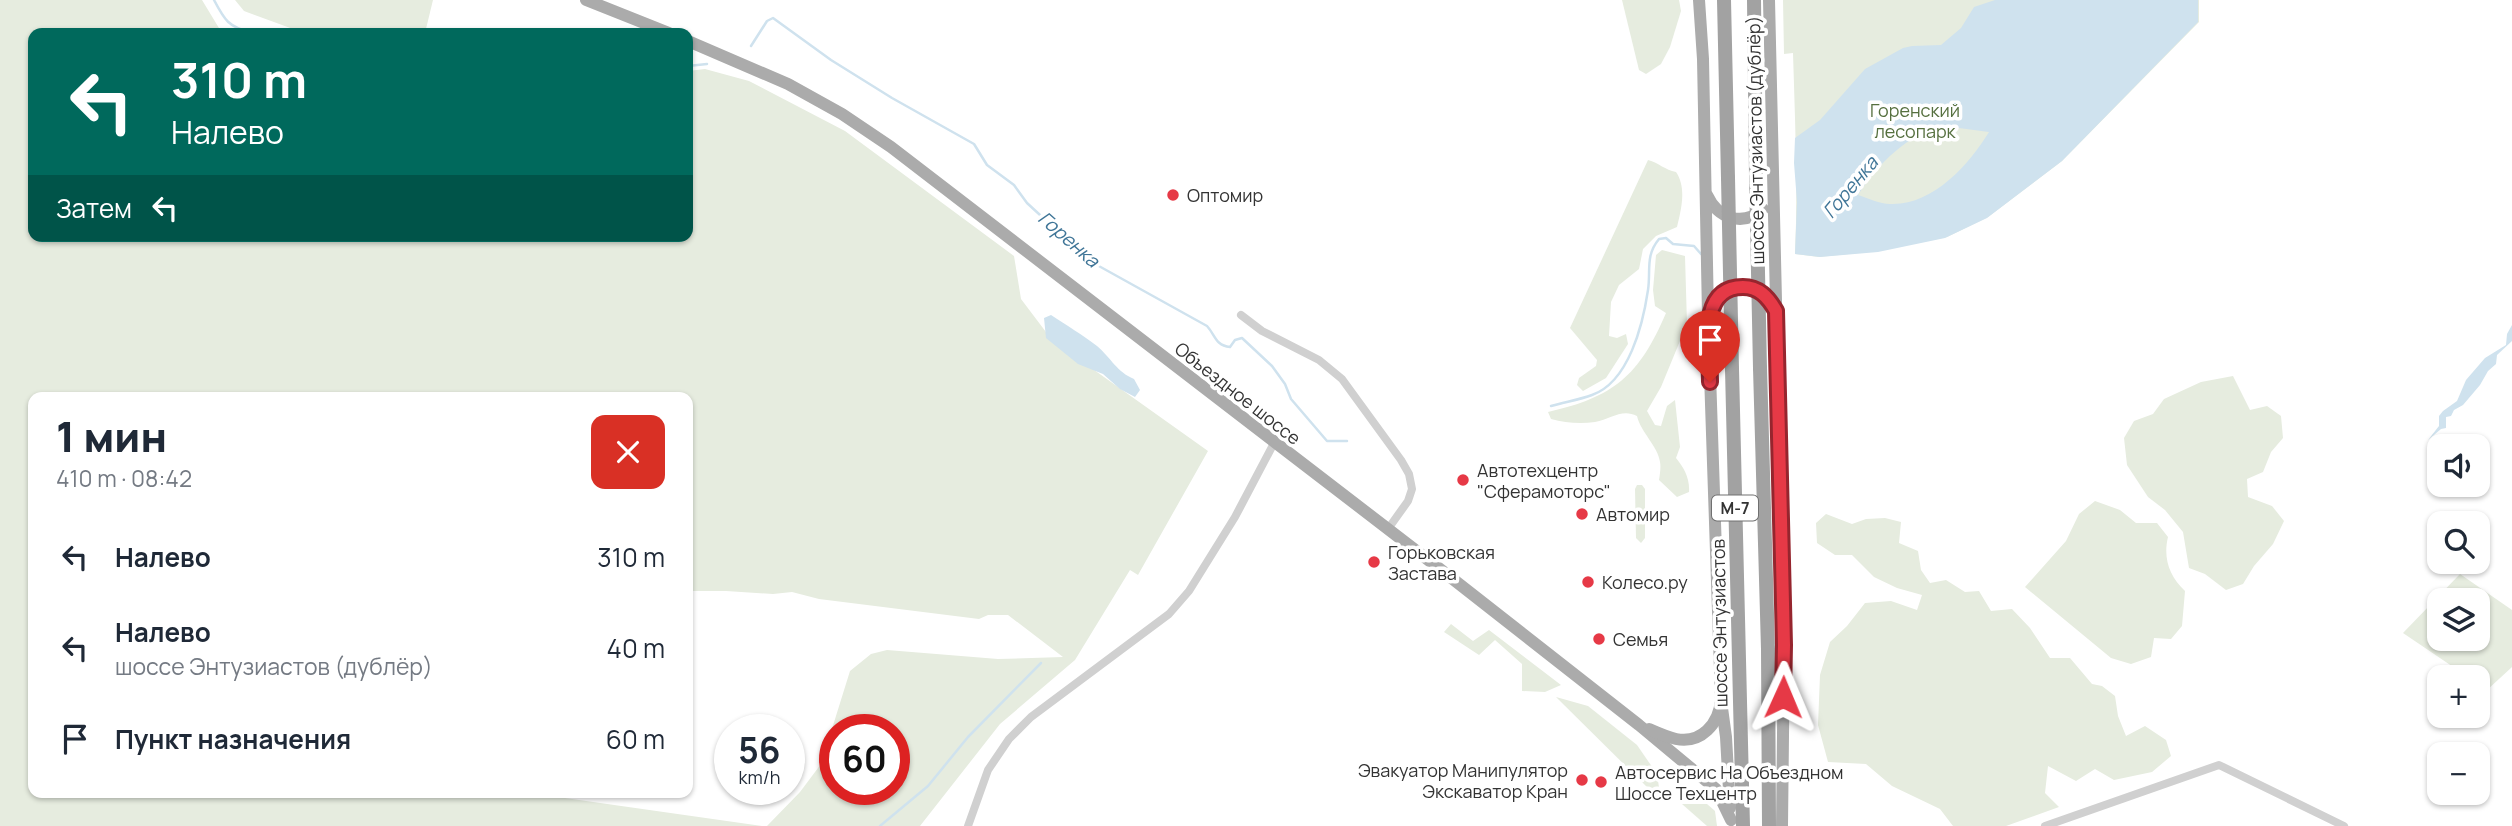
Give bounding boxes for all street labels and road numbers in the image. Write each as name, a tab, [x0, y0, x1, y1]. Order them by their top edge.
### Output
street label: шоссе Энтузиастов (дублёр)	[1741, 15, 1769, 265]
street label: Объездное шоссе	[1170, 336, 1306, 450]
road number: М-7	[1712, 495, 1758, 520]
street label: шоссе Энтузиастов	[1706, 538, 1732, 707]

